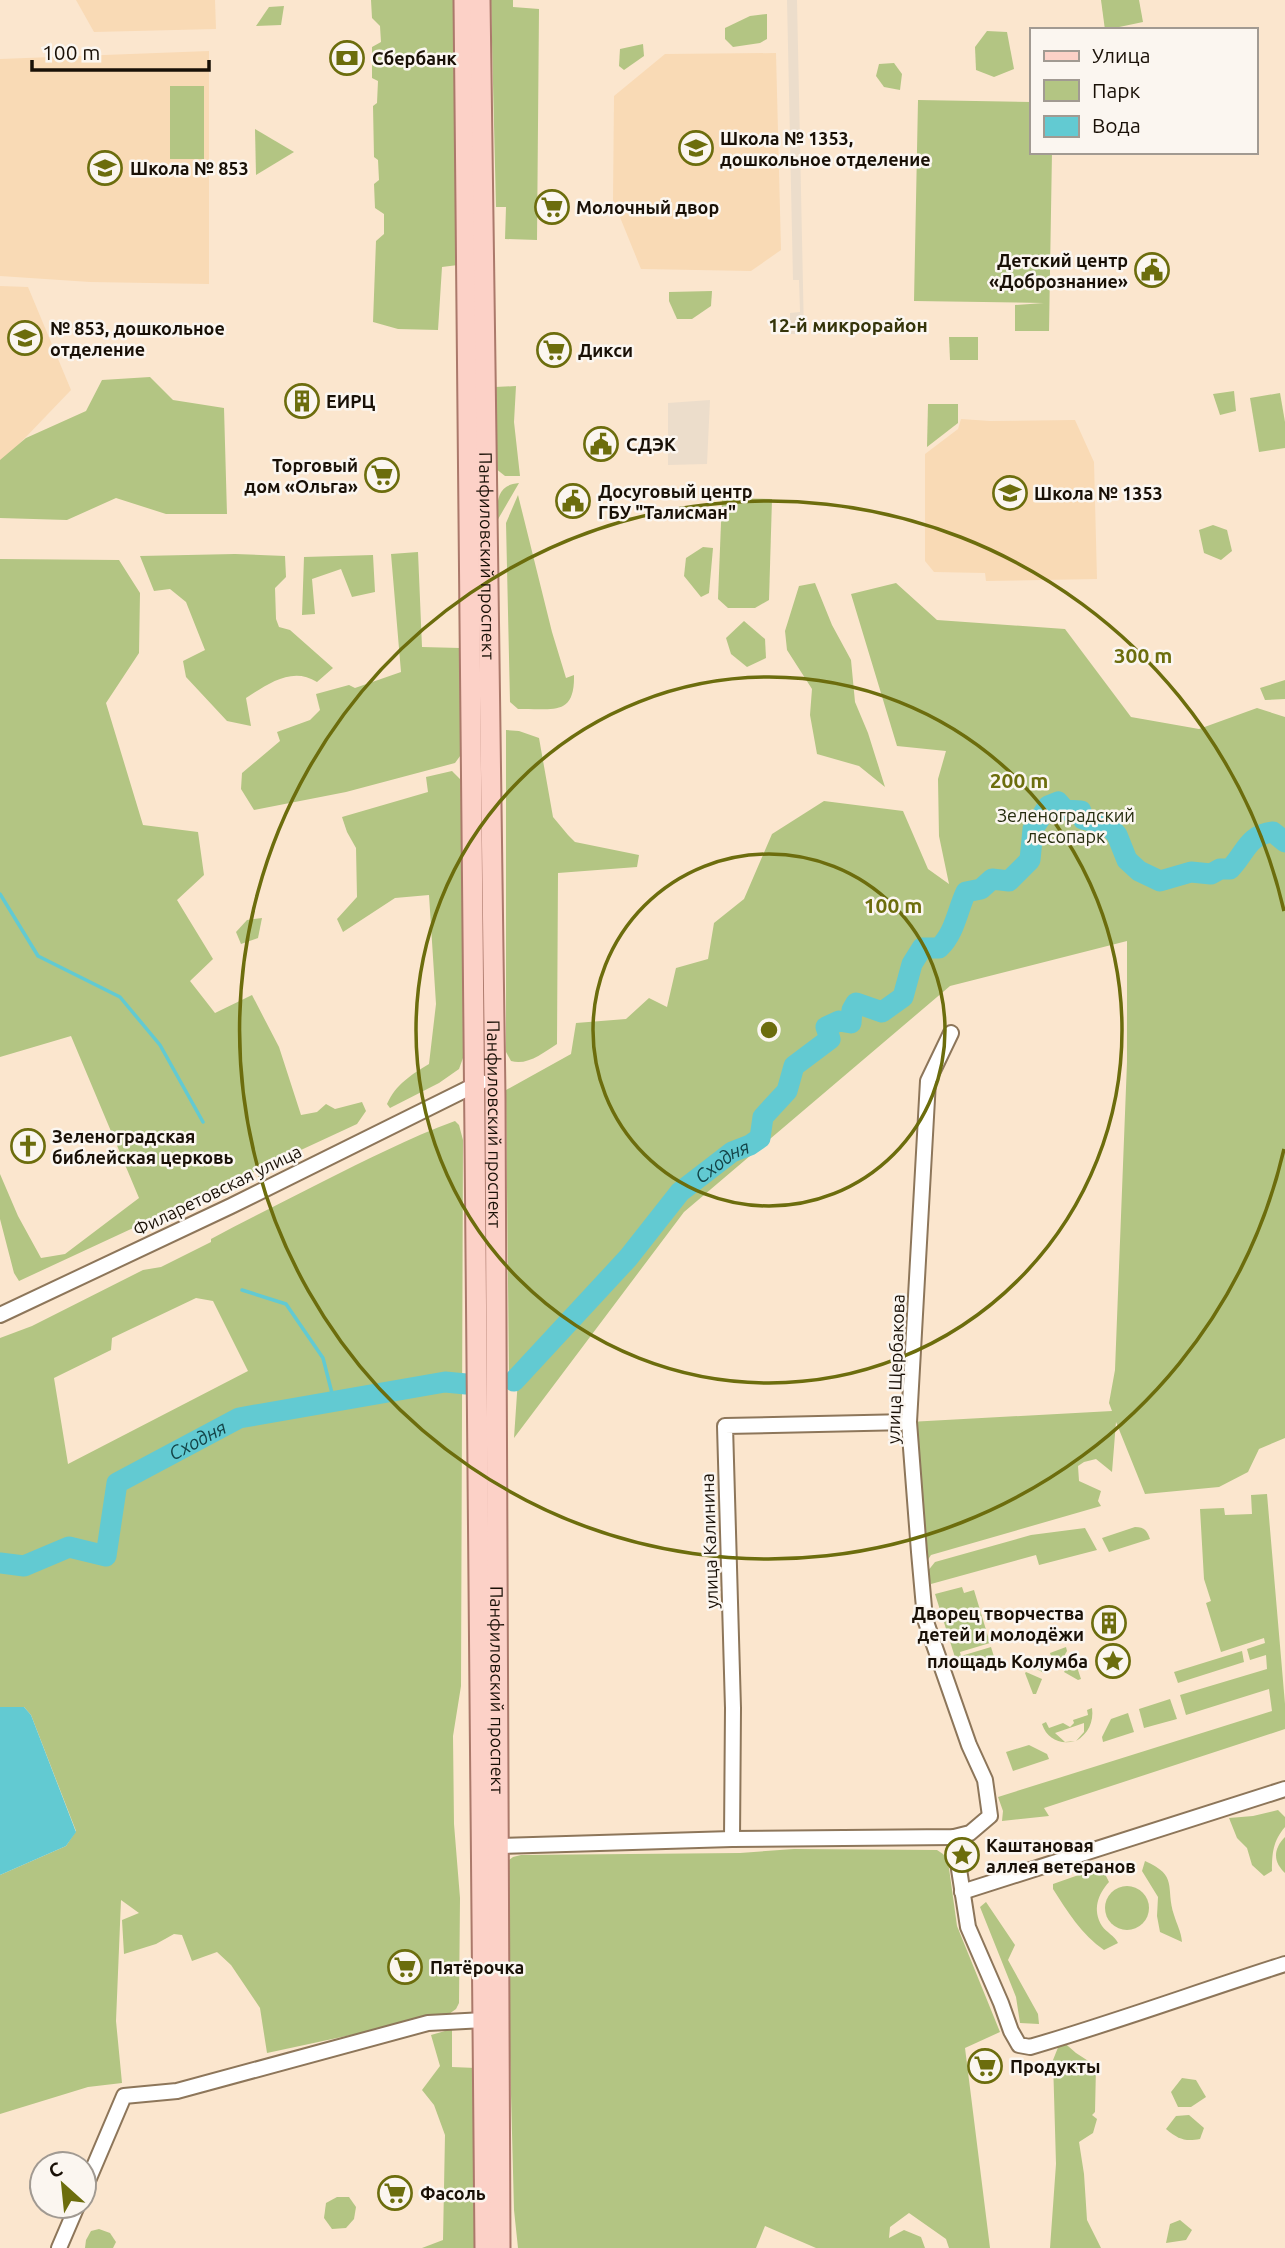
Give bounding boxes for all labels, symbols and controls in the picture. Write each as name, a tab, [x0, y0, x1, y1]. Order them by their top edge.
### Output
scale bar	[32, 28, 208, 72]
legend	[1030, 28, 1257, 154]
bank icon: Сбербанк	[328, 39, 366, 77]
text: 100 m	[42, 40, 100, 64]
text: Улица	[1092, 43, 1150, 67]
place label: Сбербанк	[372, 48, 458, 68]
text: Парк	[1092, 78, 1141, 102]
text: Вода	[1092, 113, 1141, 137]
place label: Школа № 1353, дошкольное отделение	[720, 128, 931, 169]
school or university icon: Школа № 1353, дошкольное отделение	[677, 129, 715, 167]
school or university icon: Школа № 853	[86, 149, 124, 187]
place label: Школа № 853	[130, 158, 249, 178]
supermarket icon: Молочный двор	[533, 188, 571, 226]
place label: Молочный двор	[576, 197, 719, 217]
place label: Детский центр «Добрознание»	[989, 250, 1128, 291]
public building icon: Детский центр «Добрознание»	[1133, 251, 1171, 289]
district label: 12-й микрорайон	[768, 314, 928, 336]
place label: № 853, дошкольное отделение	[50, 318, 225, 359]
school or university icon: № 853, дошкольное отделение	[6, 319, 44, 357]
supermarket icon: Дикси	[535, 331, 573, 369]
place label: Дикси	[578, 340, 633, 360]
building icon: ЕИРЦ	[283, 382, 321, 420]
place label: ЕИРЦ	[326, 391, 376, 411]
public building icon: СДЭК	[582, 425, 620, 463]
place label: СДЭК	[626, 434, 676, 454]
street label: Панфиловский проспект	[476, 452, 499, 660]
place label: Торговый дом «Ольга»	[244, 455, 358, 496]
supermarket icon: Торговый дом «Ольга»	[363, 456, 401, 494]
school or university icon: Школа № 1353	[991, 474, 1029, 512]
place label: Досуговый центр ГБУ "Талисман"	[598, 481, 753, 522]
public building icon: Досуговый центр ГБУ "Талисман"	[554, 482, 592, 520]
place label: Школа № 1353	[1034, 483, 1163, 503]
text: 300 m	[1114, 643, 1172, 667]
text: 200 m	[990, 768, 1048, 792]
park label: Зеленоградский лесопарк	[997, 805, 1135, 846]
text: 100 m	[864, 893, 922, 917]
centre of rings	[757, 1018, 781, 1042]
street label: Панфиловский проспект	[484, 1020, 506, 1228]
place label: Зеленоградская библейская церковь	[52, 1126, 234, 1167]
church icon: Зеленоградская библейская церковь	[9, 1127, 47, 1165]
water label: Сходня	[690, 1135, 753, 1188]
street label: Филаретовская улица	[130, 1141, 304, 1239]
street label: улица Щербакова	[882, 1294, 908, 1444]
water label: Сходня	[165, 1416, 230, 1464]
street label: улица Калинина	[697, 1473, 721, 1609]
street label: Панфиловский проспект	[487, 1586, 508, 1794]
place label: Дворец творчества детей и молодёжи	[912, 1603, 1084, 1644]
building icon: Дворец творчества детей и молодёжи	[1090, 1604, 1128, 1642]
place icon: площадь Колумба	[1094, 1642, 1132, 1680]
place label: площадь Колумба	[927, 1651, 1088, 1671]
place label: Каштановая аллея ветеранов	[986, 1835, 1136, 1876]
place icon: Каштановая аллея ветеранов	[943, 1836, 981, 1874]
supermarket icon: Пятёрочка	[386, 1948, 424, 1986]
place label: Пятёрочка	[430, 1957, 524, 1977]
supermarket icon: Продукты	[966, 2047, 1004, 2085]
place label: Продукты	[1010, 2056, 1100, 2076]
north arrow	[28, 2150, 98, 2220]
text: С	[45, 2157, 66, 2182]
supermarket icon: Фасоль	[376, 2174, 414, 2212]
place label: Фасоль	[420, 2183, 486, 2203]

